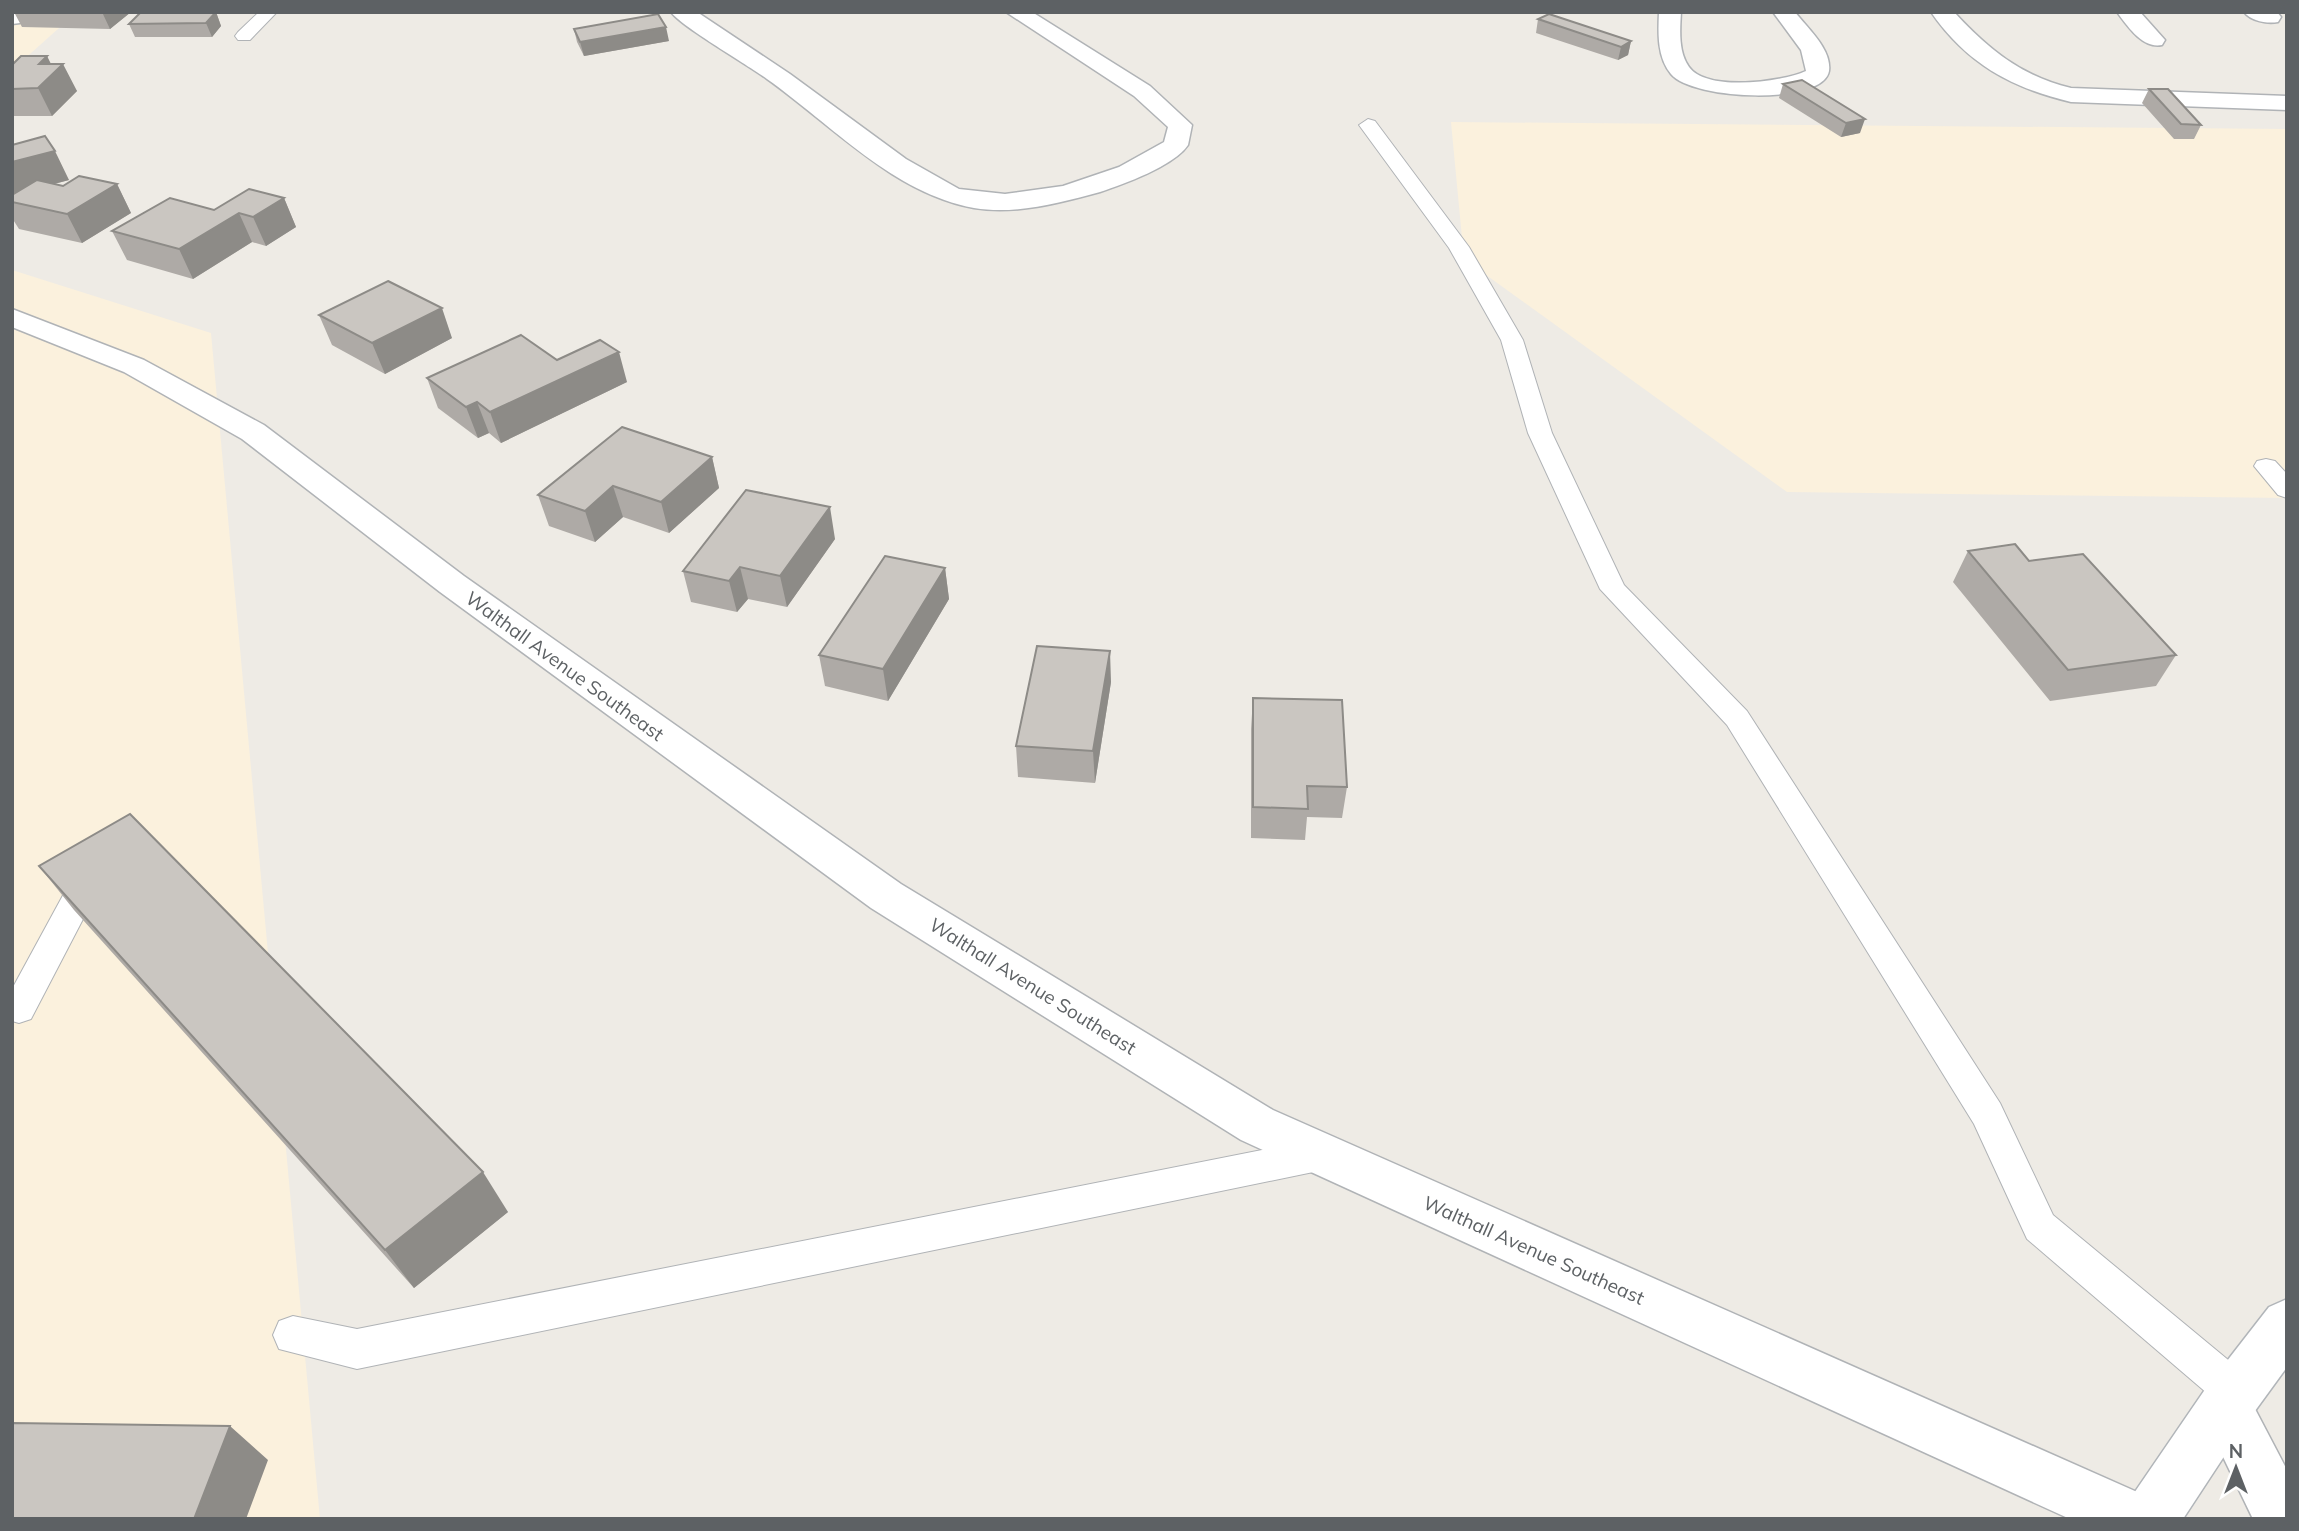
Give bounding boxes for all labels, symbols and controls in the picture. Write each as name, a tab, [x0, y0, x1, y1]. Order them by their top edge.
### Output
street label: Walthall Avenue Southeast	[461, 586, 669, 746]
street label: Walthall Avenue Southeast	[925, 912, 1141, 1060]
street label: Walthall Avenue Southeast	[1420, 1190, 1649, 1310]
north arrow	[2201, 1433, 2271, 1503]
text: N	[2229, 1439, 2243, 1463]

